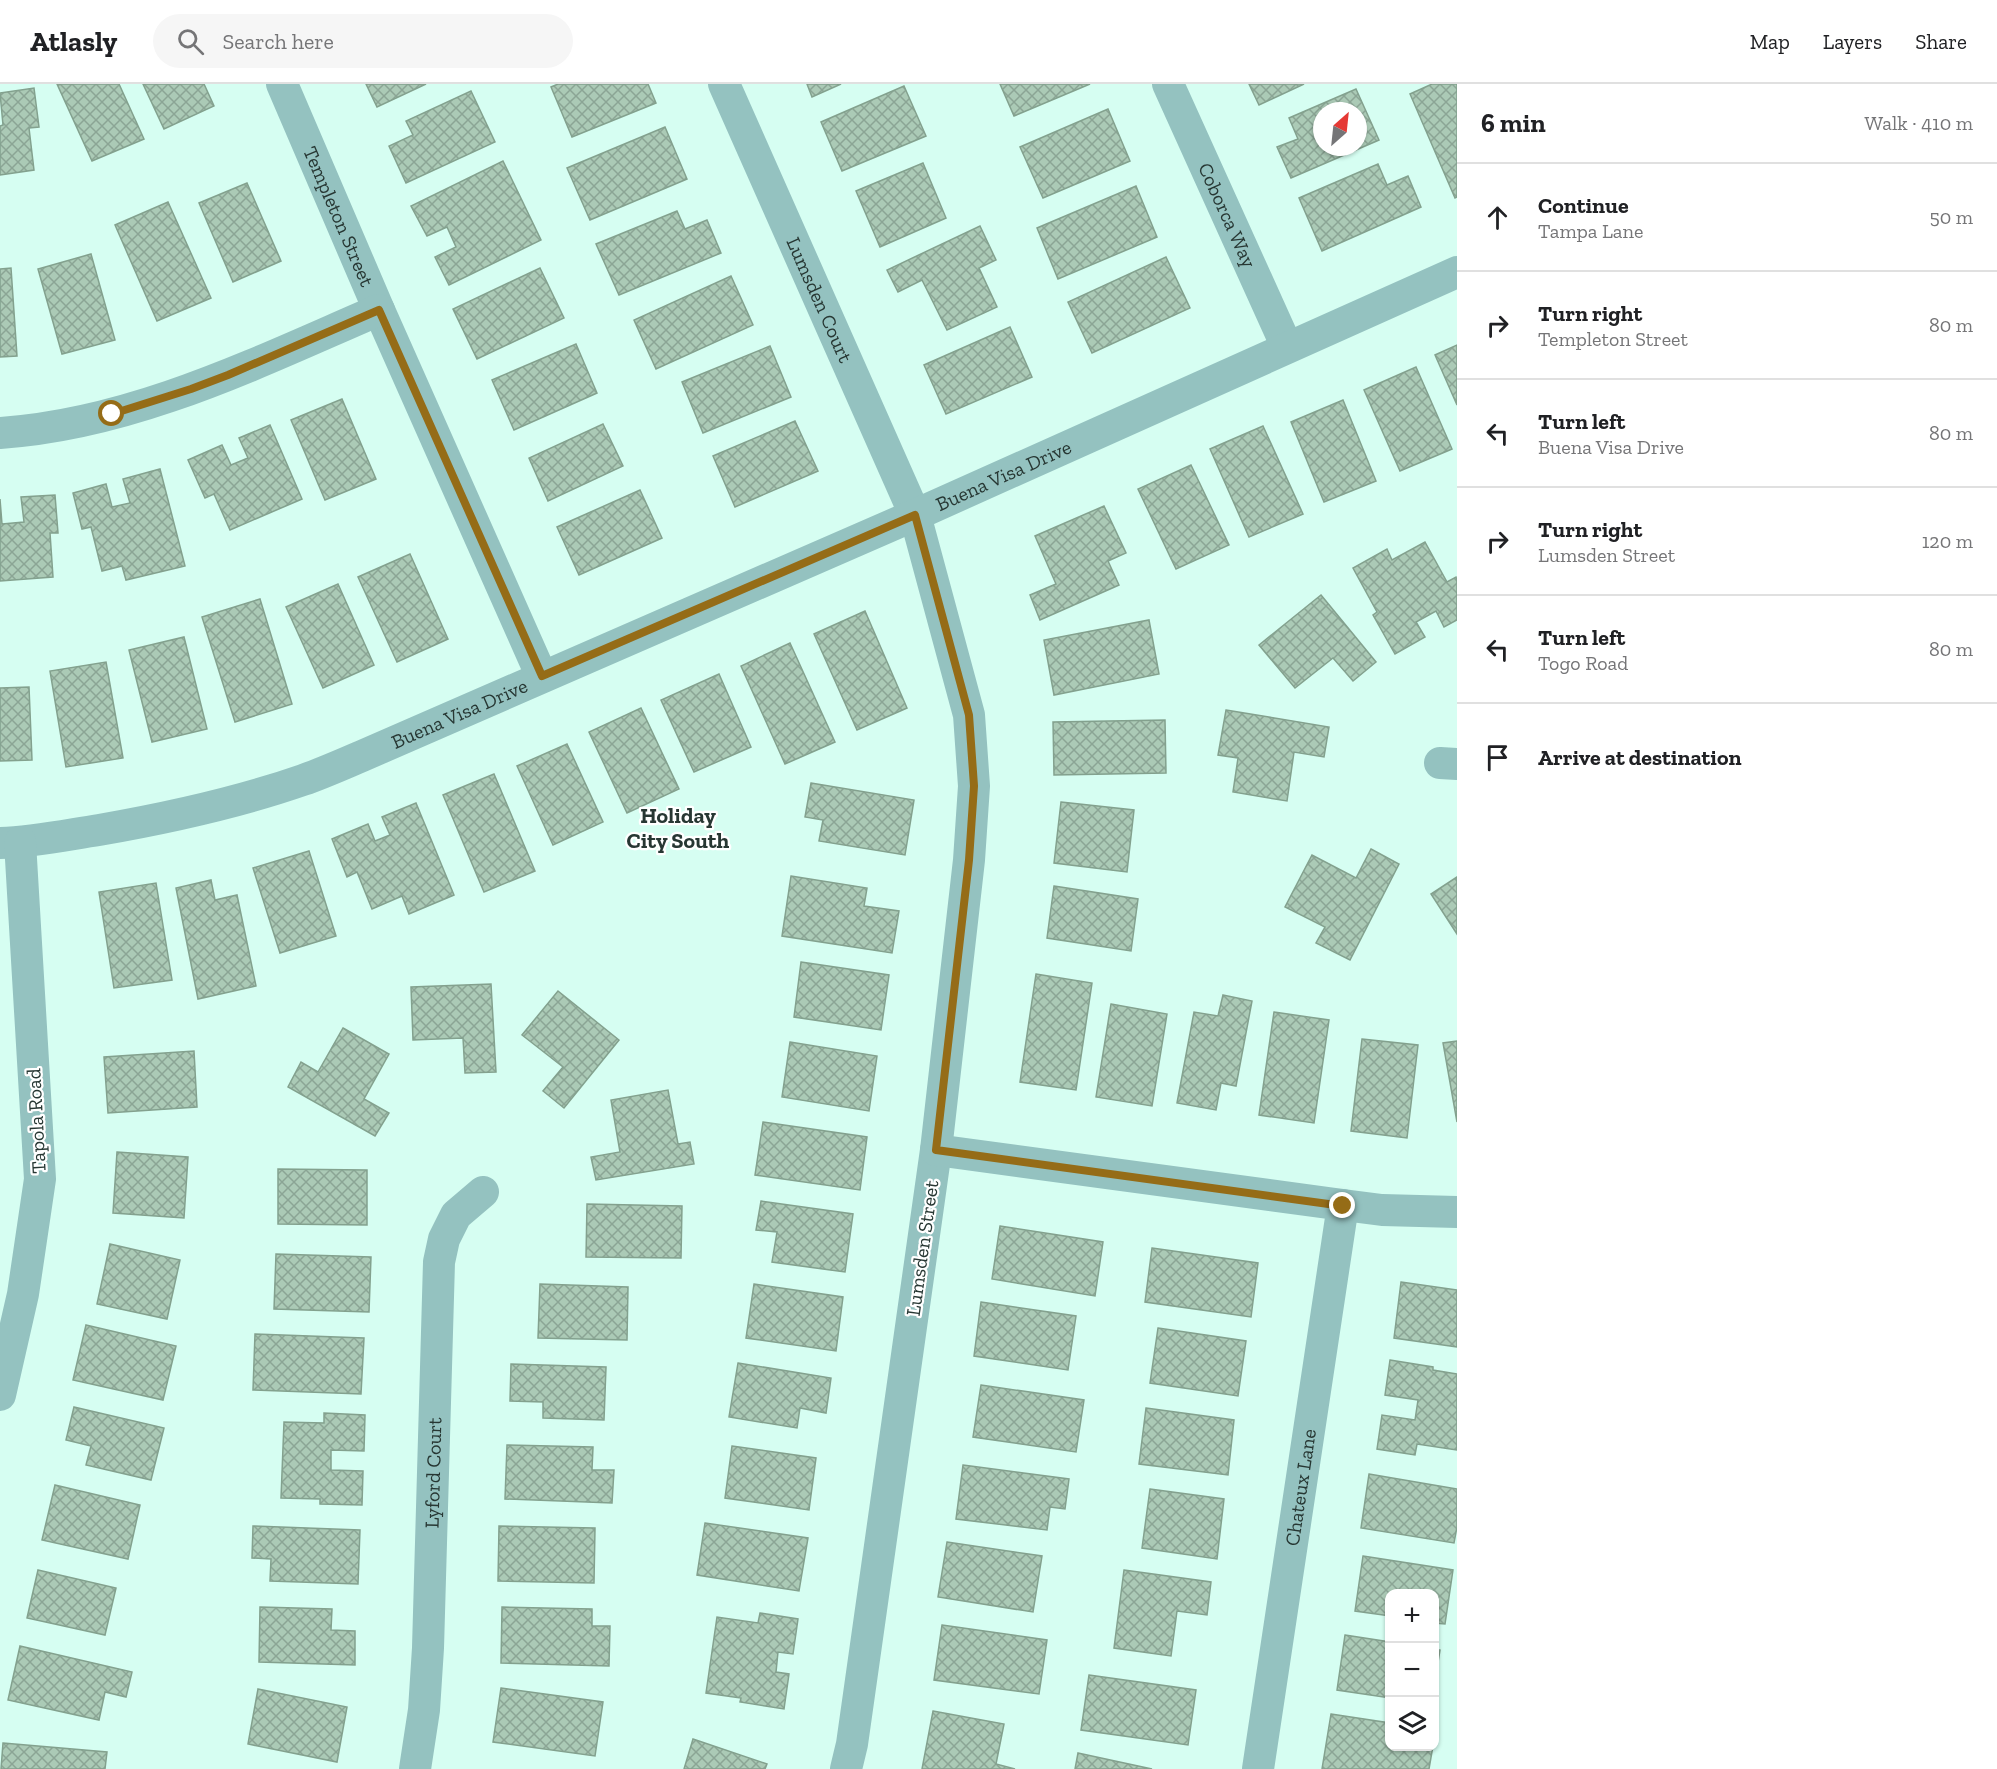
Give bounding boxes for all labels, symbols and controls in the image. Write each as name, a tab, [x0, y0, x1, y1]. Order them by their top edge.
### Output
search box	[153, 14, 573, 68]
text: Atlasly	[30, 25, 117, 58]
icon: search	[174, 25, 207, 58]
text: Search here	[222, 28, 334, 55]
text: Map	[1750, 29, 1790, 54]
text: Layers	[1823, 29, 1882, 54]
text: Share	[1915, 29, 1967, 54]
north arrow	[1313, 102, 1367, 156]
text: 6 min	[1481, 107, 1546, 139]
text: Walk · 410 m	[1865, 111, 1973, 135]
street label: Templeton Street	[298, 143, 380, 290]
street label: Coborca Way	[1193, 159, 1262, 272]
text: Continue	[1538, 192, 1629, 219]
icon: ahead	[1481, 201, 1514, 234]
text: 50 m	[1929, 205, 1973, 229]
text: Tampa Lane	[1538, 219, 1643, 243]
street label: Lumsden Court	[781, 233, 858, 367]
text: Turn right	[1538, 300, 1642, 327]
icon: right	[1481, 309, 1514, 342]
text: 80 m	[1929, 313, 1973, 337]
text: Templeton Street	[1538, 327, 1688, 351]
route start	[98, 400, 124, 426]
text: Turn left	[1538, 408, 1625, 435]
icon: left	[1481, 417, 1514, 450]
text: 80 m	[1929, 421, 1973, 445]
street label: Buena Visa Drive	[932, 435, 1075, 516]
text: Buena Visa Drive	[1538, 435, 1684, 459]
text: Turn right	[1538, 516, 1642, 543]
icon: right	[1481, 525, 1514, 558]
text: 120 m	[1922, 529, 1973, 553]
text: Lumsden Street	[1538, 543, 1675, 567]
text: Turn left	[1538, 624, 1625, 651]
icon: left	[1481, 633, 1514, 666]
text: 80 m	[1929, 637, 1973, 661]
text: Togo Road	[1538, 651, 1628, 675]
street label: Buena Visa Drive	[388, 673, 531, 754]
icon: arrive	[1481, 741, 1514, 774]
text: Arrive at destination	[1538, 744, 1741, 771]
district label: Holiday City South	[627, 802, 730, 854]
street label: Tapola Road	[21, 1068, 51, 1174]
street label: Lumsden Street	[901, 1178, 944, 1318]
route end	[1329, 1192, 1355, 1218]
street label: Lyford Court	[419, 1416, 447, 1529]
street label: Chateux Lane	[1280, 1427, 1321, 1547]
map controls	[1385, 1589, 1439, 1751]
button: +	[1385, 1589, 1439, 1643]
button: −	[1385, 1643, 1439, 1697]
button: layers	[1385, 1697, 1439, 1751]

